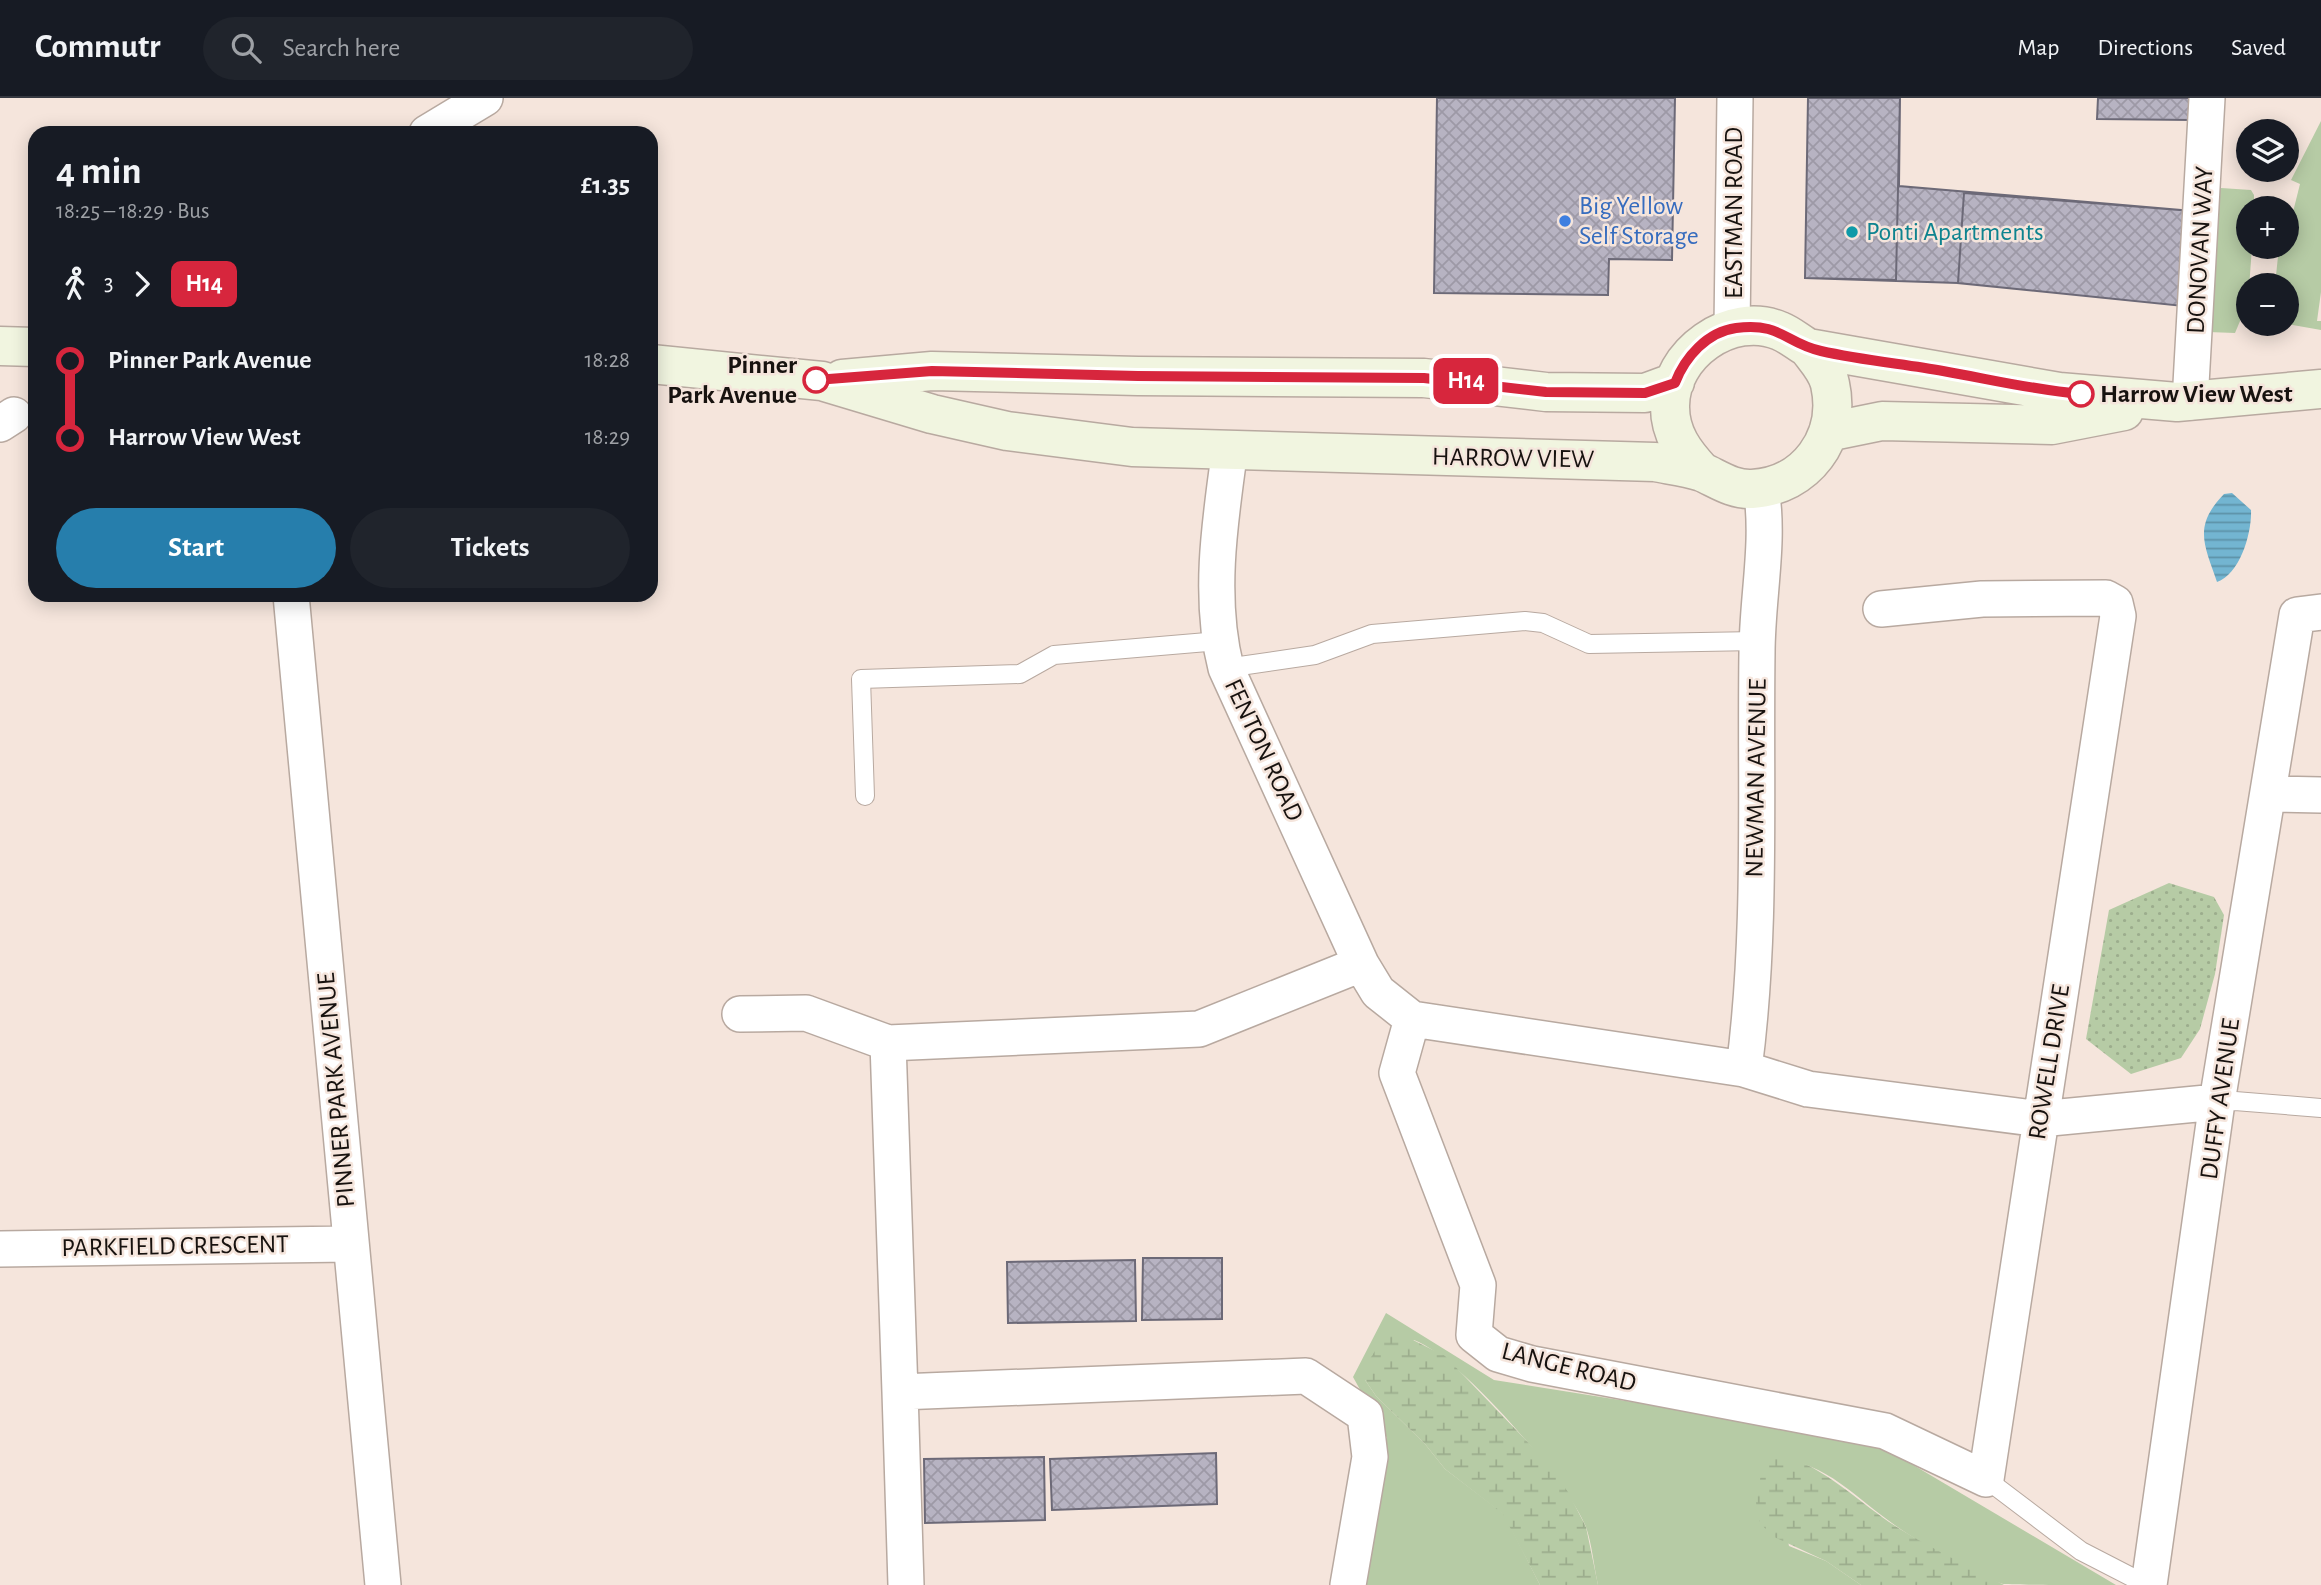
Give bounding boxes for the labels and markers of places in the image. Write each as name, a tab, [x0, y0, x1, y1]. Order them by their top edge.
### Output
place label: Big Yellow Self Storage	[1579, 193, 1699, 249]
marker: Big Yellow Self Storage	[1557, 213, 1573, 229]
place label: Ponti Apartments	[1866, 219, 2044, 245]
marker: Ponti Apartments	[1844, 224, 1860, 240]
place label: Pinner Park Avenue	[667, 352, 797, 408]
marker: Pinner Park Avenue	[803, 367, 829, 393]
marker: Harrow View West	[2068, 381, 2094, 407]
place label: Harrow View West	[2100, 381, 2293, 407]

